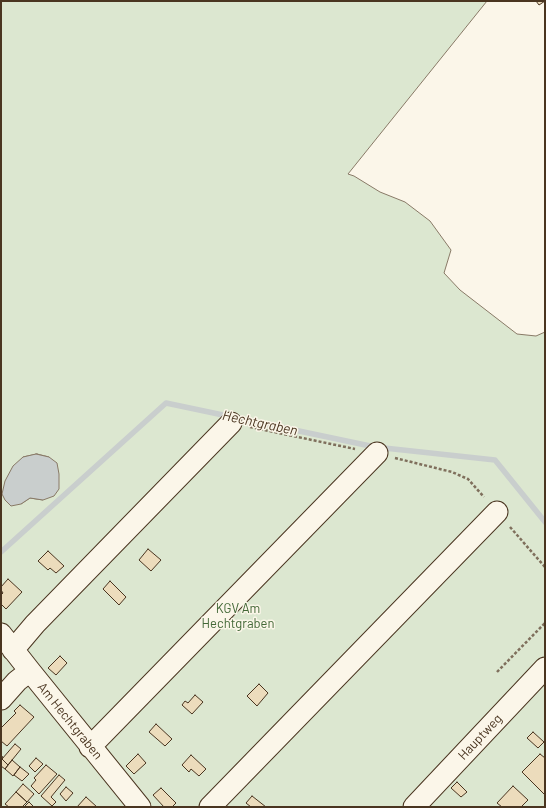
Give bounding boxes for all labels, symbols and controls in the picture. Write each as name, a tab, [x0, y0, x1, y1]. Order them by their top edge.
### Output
water label: Hechtgraben	[221, 407, 299, 439]
park label: KGV Am Hechtgraben	[201, 601, 275, 632]
street label: Am Hechtgraben	[34, 679, 106, 763]
street label: Hauptweg	[455, 711, 505, 763]

